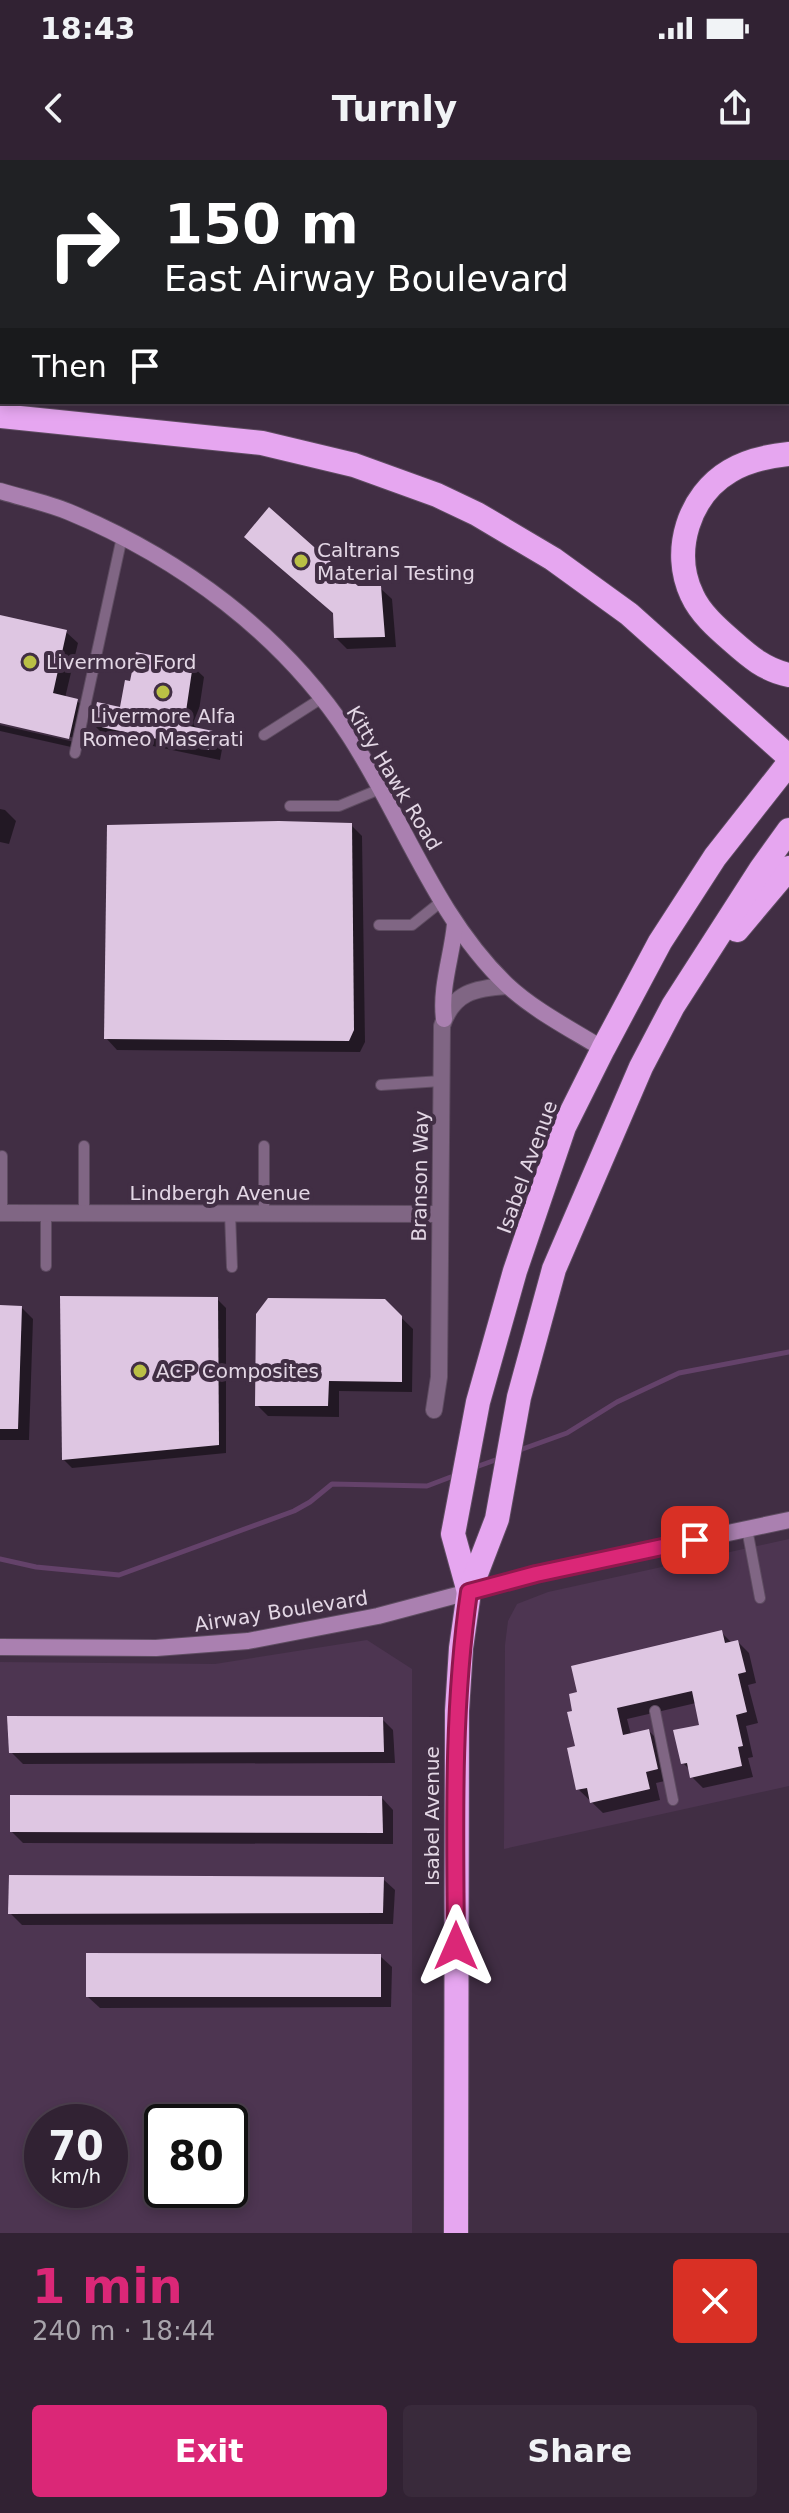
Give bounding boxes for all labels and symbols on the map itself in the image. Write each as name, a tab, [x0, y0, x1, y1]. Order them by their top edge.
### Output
place label: Caltrans Material Testing	[317, 538, 475, 585]
marker: Caltrans Material Testing	[292, 552, 310, 570]
place label: Livermore Ford	[46, 650, 196, 674]
marker: Livermore Ford	[21, 653, 39, 671]
marker: Livermore Alfa Romeo Maserati	[154, 683, 172, 701]
street label: Kitty Hawk Road	[341, 701, 447, 855]
place label: Livermore Alfa Romeo Maserati	[82, 704, 244, 751]
street label: Isabel Avenue	[492, 1097, 562, 1237]
street label: Branson Way	[407, 1110, 433, 1242]
street label: Lindbergh Avenue	[130, 1181, 310, 1205]
place label: ACP Composites	[156, 1359, 319, 1383]
marker: ACP Composites	[131, 1362, 149, 1380]
pin	[661, 1506, 729, 1574]
street label: Airway Boulevard	[192, 1585, 370, 1637]
street label: Isabel Avenue	[420, 1746, 444, 1886]
position arrow	[414, 1904, 498, 1988]
speed limit sign: 80	[144, 2104, 248, 2208]

